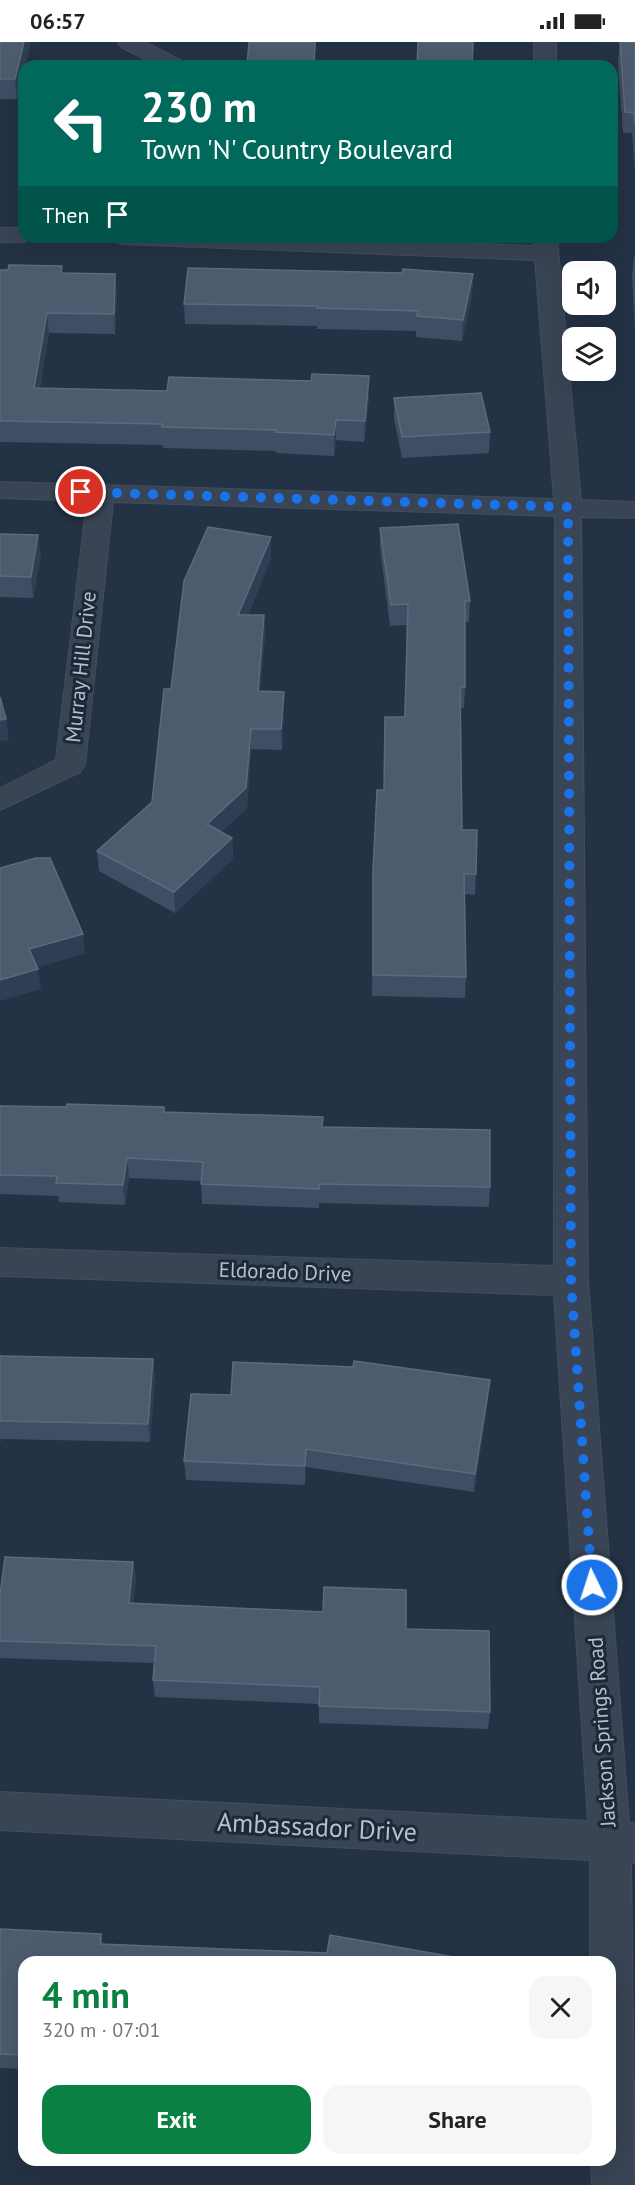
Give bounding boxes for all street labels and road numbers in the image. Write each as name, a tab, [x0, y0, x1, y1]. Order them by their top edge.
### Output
street label: Murray Hill Drive	[59, 590, 102, 744]
street label: Eldorado Drive	[218, 1256, 352, 1287]
street label: Jackson Springs Road	[581, 1636, 622, 1829]
street label: Ambassador Drive	[216, 1805, 418, 1848]

